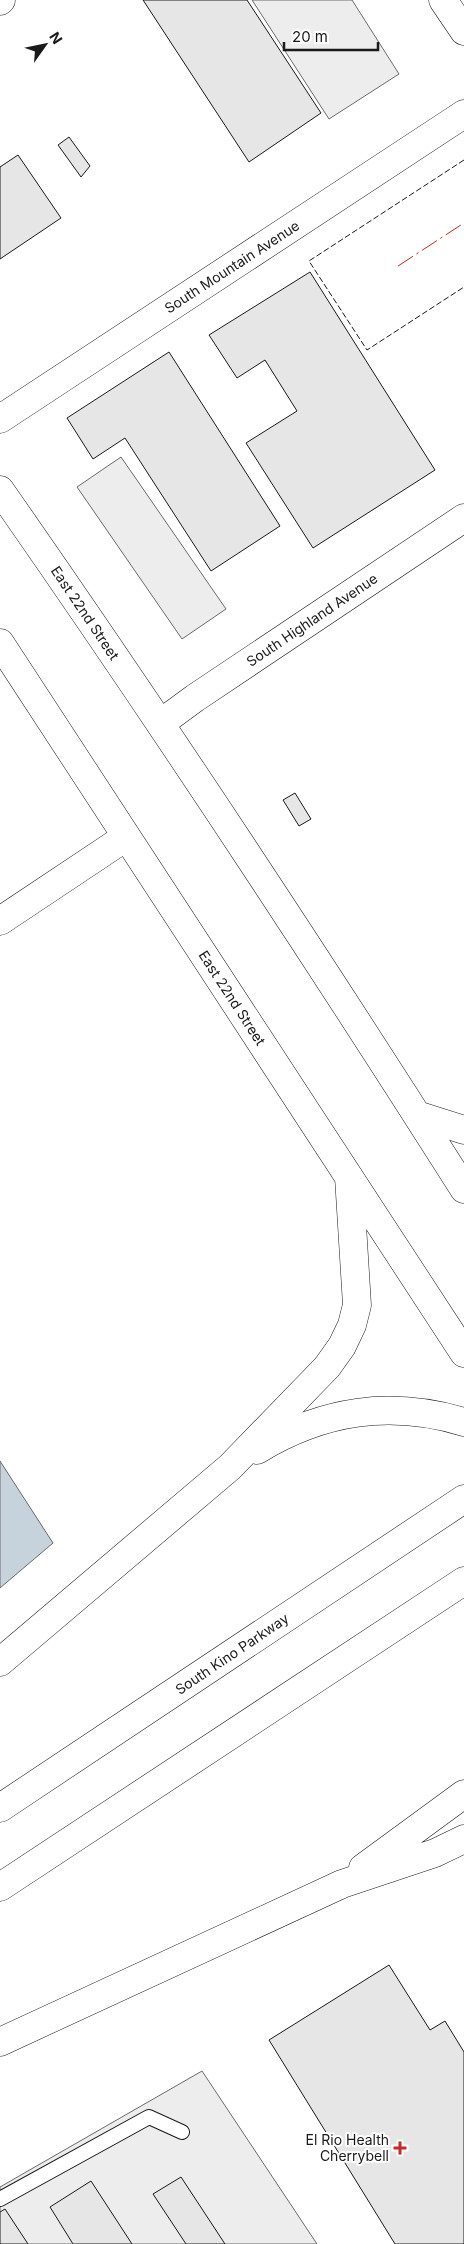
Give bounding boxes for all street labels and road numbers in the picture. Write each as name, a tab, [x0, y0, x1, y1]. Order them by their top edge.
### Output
street label: South Mountain Avenue	[161, 217, 302, 317]
street label: East 22nd Street	[48, 563, 123, 663]
street label: South Highland Avenue	[243, 569, 380, 670]
street label: East 22nd Street	[195, 947, 270, 1049]
street label: South Kino Parkway	[172, 1609, 292, 1698]

